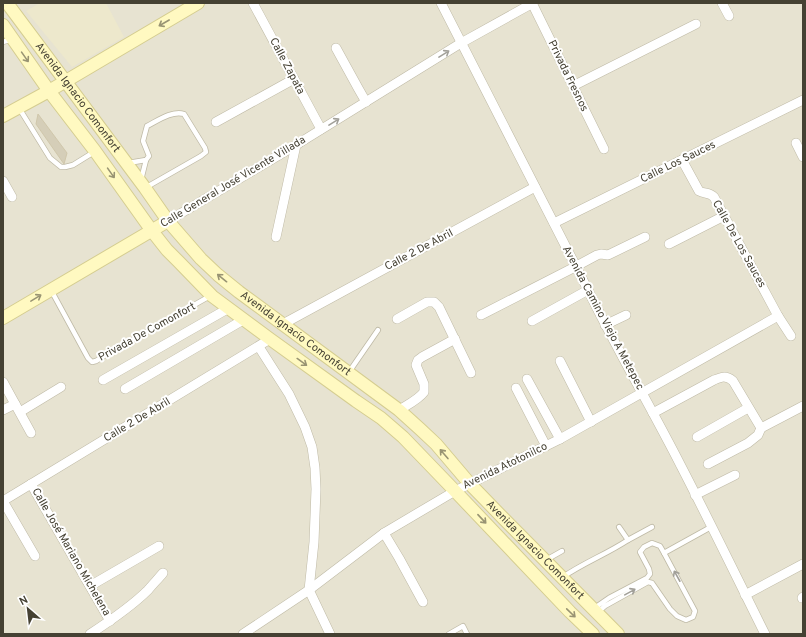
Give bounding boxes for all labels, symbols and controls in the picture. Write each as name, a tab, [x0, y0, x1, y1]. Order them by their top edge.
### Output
one-way arrow	[158, 19, 170, 27]
street label: Calle Zapata	[266, 35, 308, 97]
street label: Privada Fresnos	[545, 38, 591, 114]
street label: Avenida Ignacio Comonfort	[32, 40, 123, 155]
one-way arrow	[438, 49, 450, 57]
one-way arrow	[21, 52, 29, 63]
one-way arrow	[328, 117, 339, 126]
street label: Calle General José Vicente Villada	[158, 133, 308, 231]
street label: Calle Los Sauces	[638, 138, 718, 186]
one-way arrow	[107, 167, 115, 178]
street label: Calle De Los Sauces	[709, 198, 769, 290]
street label: Calle 2 De Abril	[382, 226, 456, 274]
street label: Avenida Camino Viejo A Metepec	[559, 244, 647, 392]
one-way arrow	[217, 274, 227, 283]
street label: Avenida Ignacio Comonfort	[238, 288, 354, 379]
one-way arrow	[30, 293, 42, 301]
street label: Privada De Comonfort	[96, 299, 198, 365]
one-way arrow	[296, 358, 307, 366]
street label: Calle 2 De Abril	[101, 395, 173, 445]
street label: Avenida Atotonilco	[460, 439, 550, 493]
one-way arrow	[439, 449, 449, 459]
street label: Calle José Mariano Michelena	[29, 485, 114, 619]
street label: Avenida Ignacio Comonfort	[483, 498, 587, 603]
one-way arrow	[477, 514, 487, 524]
one-way arrow	[673, 570, 680, 582]
one-way arrow	[624, 588, 636, 596]
north arrow	[8, 589, 48, 629]
text: N	[17, 593, 31, 609]
one-way arrow	[566, 609, 576, 618]

